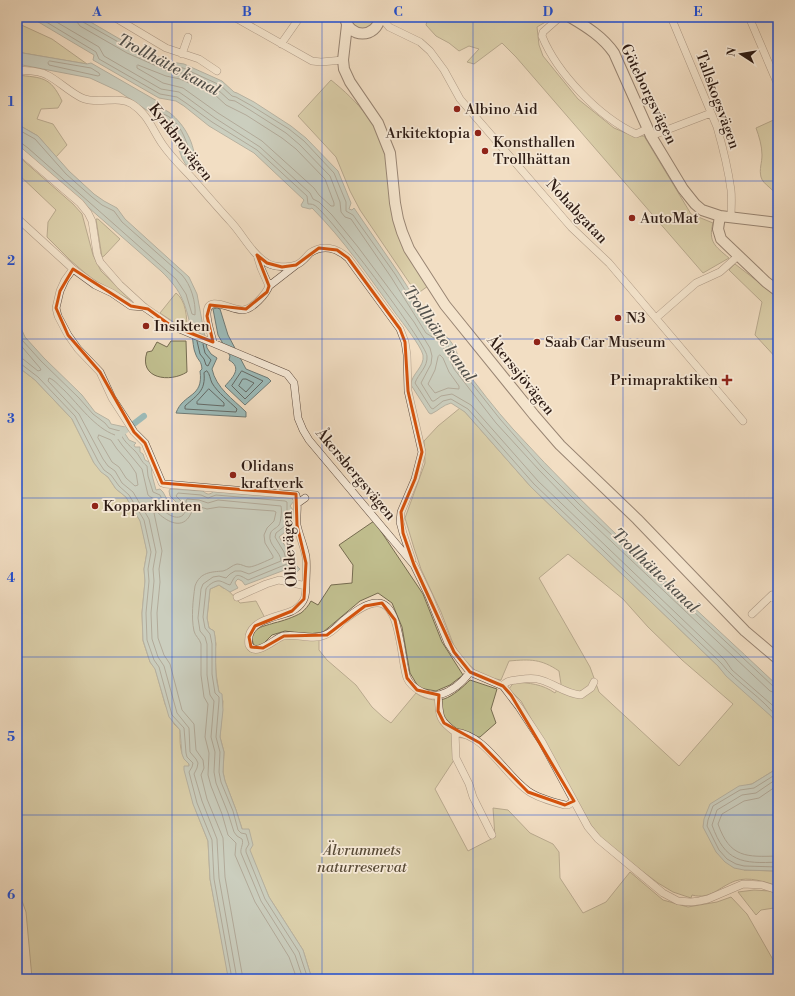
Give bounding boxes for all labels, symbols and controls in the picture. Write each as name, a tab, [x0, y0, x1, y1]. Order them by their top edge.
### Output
text: A	[91, 4, 102, 20]
text: B	[242, 4, 252, 20]
text: C	[393, 4, 403, 20]
text: D	[543, 4, 553, 20]
text: E	[693, 4, 703, 20]
water label: Trollhätte kanal	[114, 29, 224, 101]
north arrow	[721, 34, 761, 74]
street label: Göteborgsvägen	[616, 41, 681, 148]
text: N	[724, 46, 740, 58]
street label: Tallskogsvägen	[691, 49, 744, 152]
text: 1	[8, 94, 15, 110]
street label: Kyrkbrovägen	[144, 100, 217, 185]
place label: Albino Aid	[464, 100, 538, 119]
marker: Albino Aid	[452, 104, 462, 114]
place label: Arkitektopia	[384, 124, 470, 143]
marker: Arkitektopia	[473, 128, 483, 138]
place label: Konsthallen Trollhättan	[493, 133, 575, 169]
marker: Konsthallen Trollhättan	[480, 146, 490, 156]
street label: Nohabgatan	[542, 175, 612, 248]
place label: AutoMat	[639, 209, 699, 228]
marker: AutoMat	[627, 213, 637, 223]
text: 2	[7, 253, 15, 269]
water label: Trollhätte kanal	[398, 281, 480, 386]
place label: N3	[626, 309, 645, 328]
marker: N3	[613, 313, 623, 323]
place label: Insikten	[154, 317, 210, 336]
marker: Insikten	[141, 321, 151, 331]
street label: Åkerssjövägen	[482, 330, 559, 419]
place label: Saab Car Museum	[545, 333, 666, 352]
marker: Saab Car Museum	[532, 337, 542, 347]
place label: Primapraktiken	[610, 371, 718, 390]
marker: Primapraktiken	[721, 374, 733, 386]
text: 3	[7, 411, 15, 427]
street label: Åkersbergsvägen	[311, 423, 401, 524]
place label: Olidans kraftverk	[241, 457, 304, 493]
marker: Olidans kraftverk	[228, 470, 238, 480]
place label: Kopparklinten	[103, 497, 201, 516]
marker: Kopparklinten	[90, 501, 100, 511]
street label: Olidevägen	[277, 510, 302, 588]
water label: Trollhätte kanal	[608, 524, 704, 618]
text: 4	[7, 570, 16, 586]
text: 5	[7, 729, 15, 745]
park label: Älvrummets naturreservat	[317, 840, 408, 877]
text: 6	[7, 887, 15, 903]

